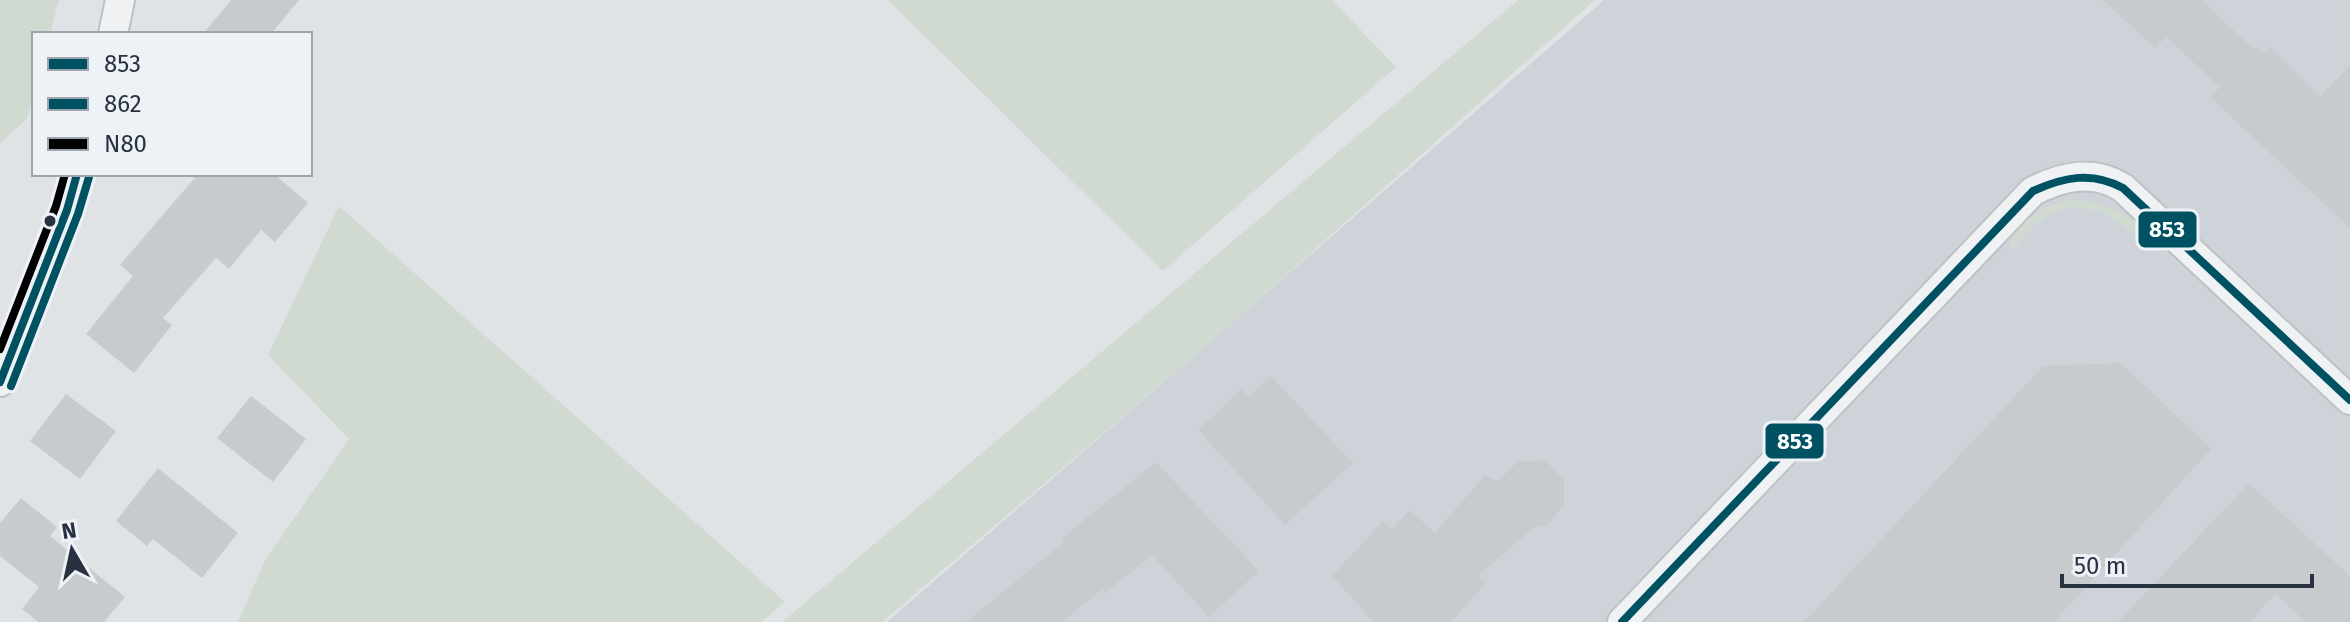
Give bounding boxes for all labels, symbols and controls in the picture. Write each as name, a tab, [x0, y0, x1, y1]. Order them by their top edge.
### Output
legend	[32, 32, 312, 176]
text: 853	[104, 50, 141, 78]
text: 862	[104, 90, 142, 118]
text: N80	[104, 130, 147, 158]
line badge: 853	[2137, 210, 2198, 249]
unlabelled marker	[42, 213, 58, 229]
text: 853	[2149, 216, 2185, 243]
line badge: 853	[1764, 422, 1825, 460]
text: 853	[1777, 428, 1813, 455]
north arrow	[32, 510, 112, 590]
text: N	[60, 516, 78, 545]
scale bar	[2062, 538, 2312, 588]
text: 50 m	[2074, 552, 2126, 580]

